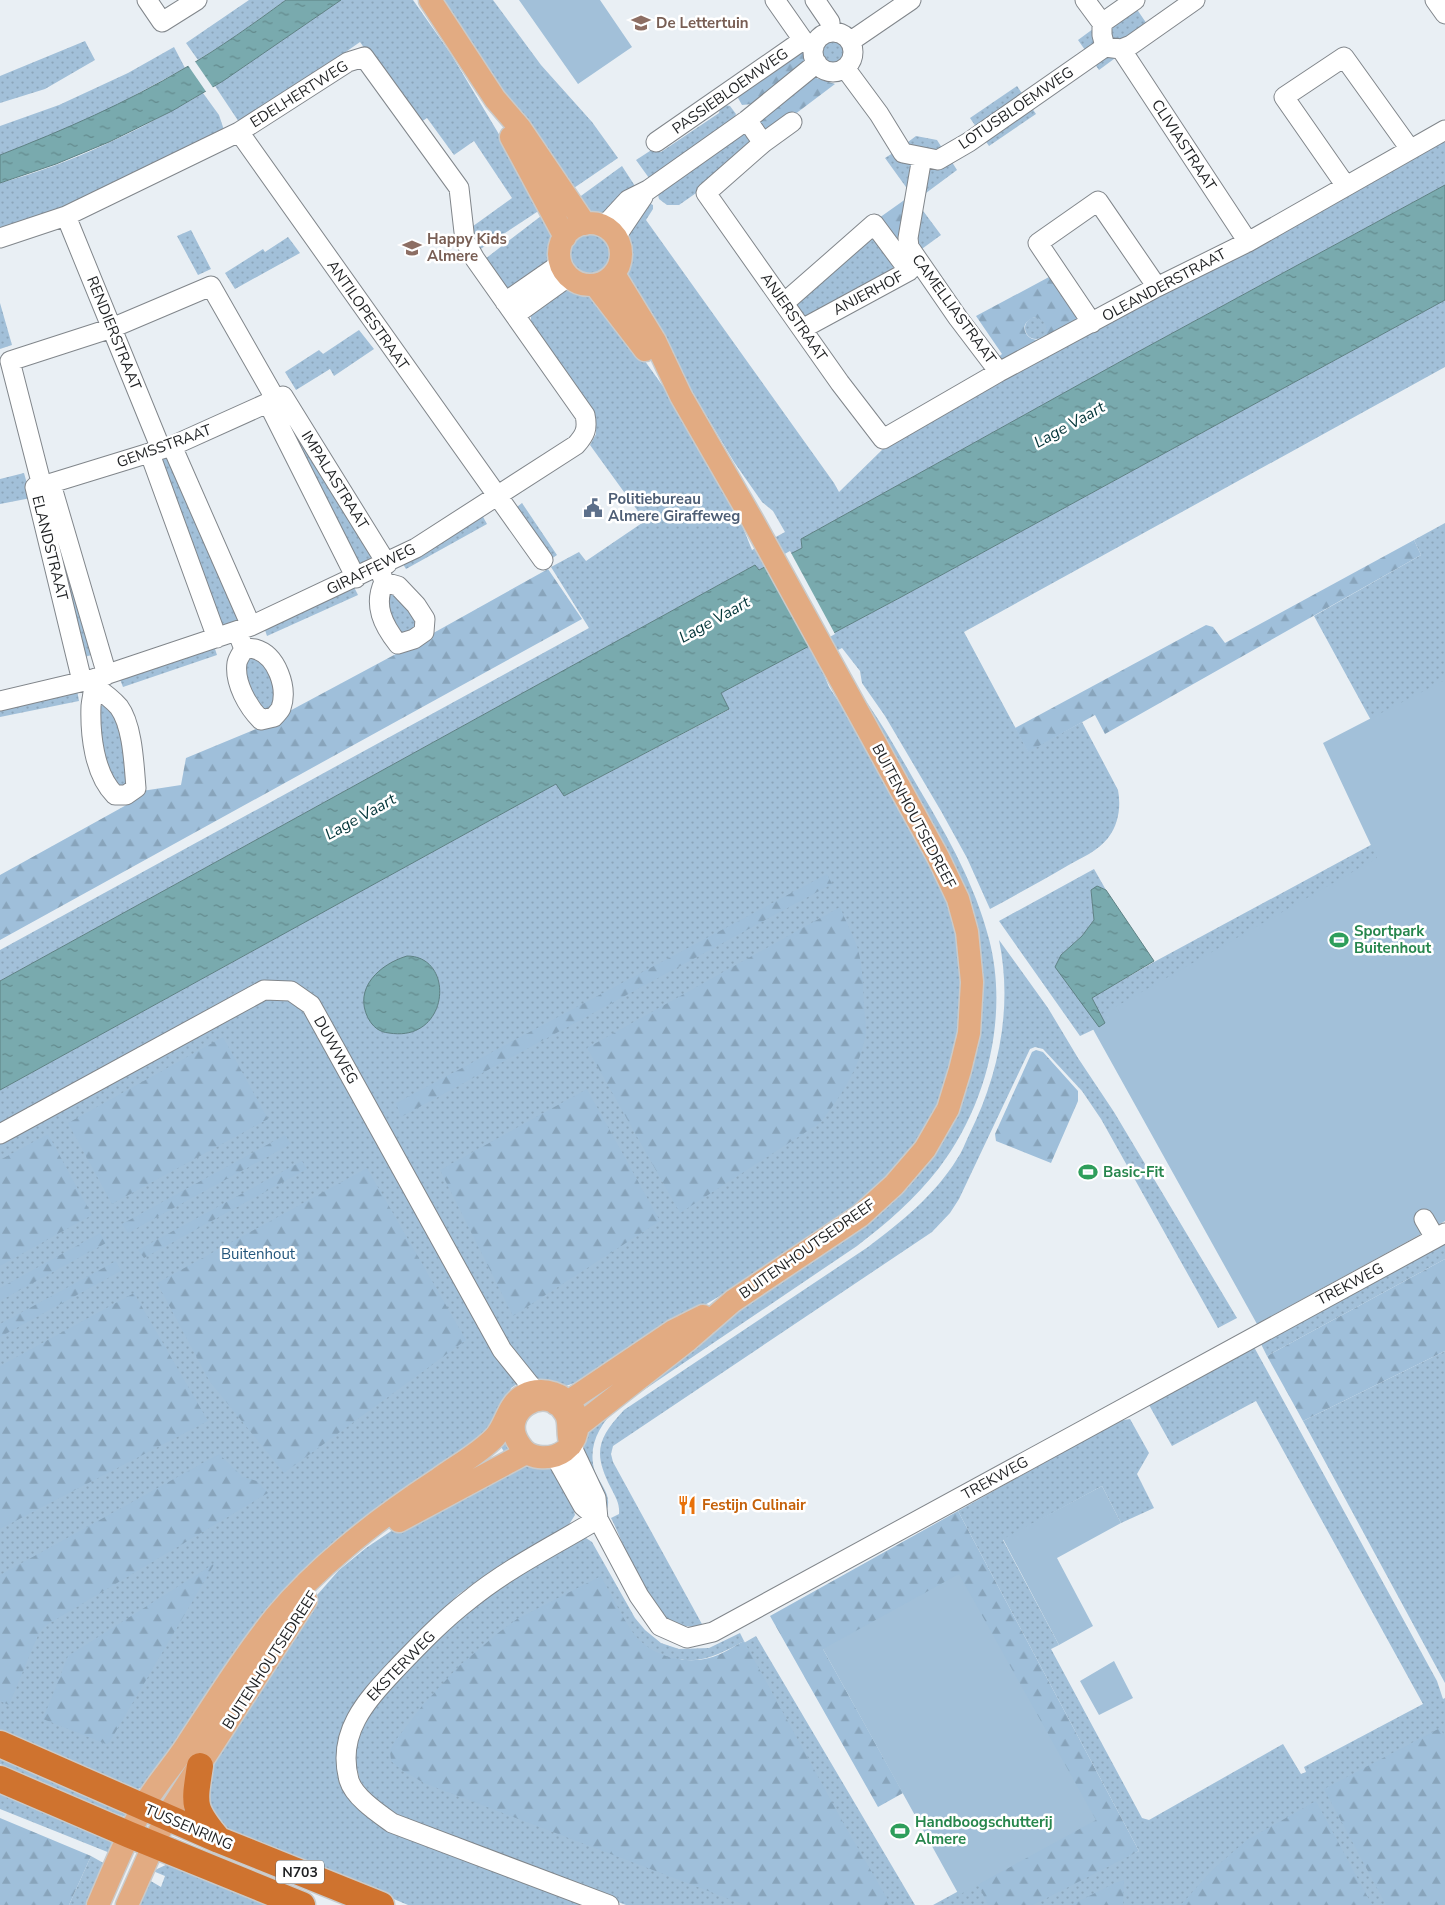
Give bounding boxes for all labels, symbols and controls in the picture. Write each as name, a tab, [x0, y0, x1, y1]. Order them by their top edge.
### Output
school or university icon: De Lettertuin	[630, 12, 652, 34]
place label: De Lettertuin	[656, 13, 749, 33]
street label: PASSIEBLOEMWEG	[668, 43, 792, 139]
street label: EDELHERTWEG	[246, 56, 352, 132]
street label: LOTUSBLOEMWEG	[955, 62, 1077, 154]
street label: CLIVIASTRAAT	[1147, 96, 1221, 194]
place label: Happy Kids Almere	[427, 229, 507, 266]
school or university icon: Happy Kids Almere	[401, 237, 423, 259]
street label: OLEANDERSTRAAT	[1098, 244, 1230, 326]
street label: CAMELLIASTRAAT	[907, 250, 1001, 368]
street label: ANTILOPESTRAAT	[323, 256, 413, 374]
street label: ANJERHOF	[829, 266, 907, 320]
street label: ANJERSTRAAT	[756, 269, 832, 365]
street label: RENDIERSTRAAT	[82, 273, 146, 393]
water label: Lage Vaart	[1030, 396, 1109, 453]
street label: GEMSSTRAAT	[114, 420, 214, 472]
street label: IMPALASTRAAT	[297, 427, 373, 533]
place label: Politiebureau Almere Giraffeweg	[608, 489, 740, 526]
street label: ELANDSTRAAT	[27, 493, 73, 603]
public building icon: Politiebureau Almere Giraffeweg	[582, 497, 604, 519]
street label: GIRAFFEWEG	[323, 539, 419, 599]
water label: Lage Vaart	[675, 591, 754, 648]
street label: BUITENHOUTSEDREEF	[867, 740, 961, 892]
water label: Lage Vaart	[321, 788, 400, 845]
place label: Sportpark Buitenhout	[1354, 921, 1432, 958]
sports icon: Sportpark Buitenhout	[1328, 929, 1350, 951]
street label: DUWWEG	[309, 1012, 363, 1088]
sports icon: Basic-Fit	[1077, 1161, 1099, 1183]
place label: Basic-Fit	[1103, 1162, 1164, 1182]
street label: BUITENHOUTSEDREEF	[735, 1195, 879, 1303]
park label: Buitenhout	[221, 1244, 296, 1264]
street label: TREKWEG	[1313, 1258, 1387, 1310]
street label: TREKWEG	[958, 1452, 1032, 1504]
restaurant icon: Festijn Culinair	[676, 1494, 698, 1516]
place label: Festijn Culinair	[702, 1495, 806, 1515]
street label: BUITENHOUTSEDREEF	[218, 1587, 322, 1733]
street label: EKSTERWEG	[362, 1627, 440, 1705]
street label: TUSSENRING	[142, 1799, 236, 1855]
place label: Handboogschutterij Almere	[915, 1812, 1053, 1849]
sports icon: Handboogschutterij Almere	[889, 1820, 911, 1842]
road number: N703	[276, 1860, 324, 1884]

